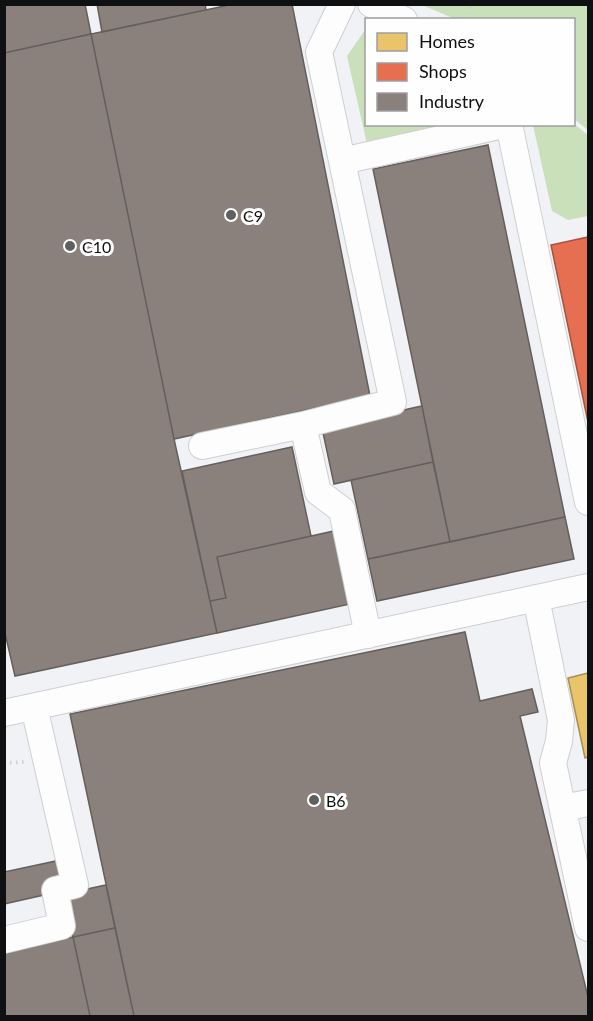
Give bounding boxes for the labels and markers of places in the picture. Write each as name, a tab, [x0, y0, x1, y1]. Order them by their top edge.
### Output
place label: C9	[243, 206, 263, 225]
marker: C9	[224, 208, 238, 222]
place label: C10	[82, 237, 111, 256]
marker: C10	[63, 239, 77, 253]
place label: B6	[326, 791, 346, 810]
marker: B6	[307, 793, 321, 807]

